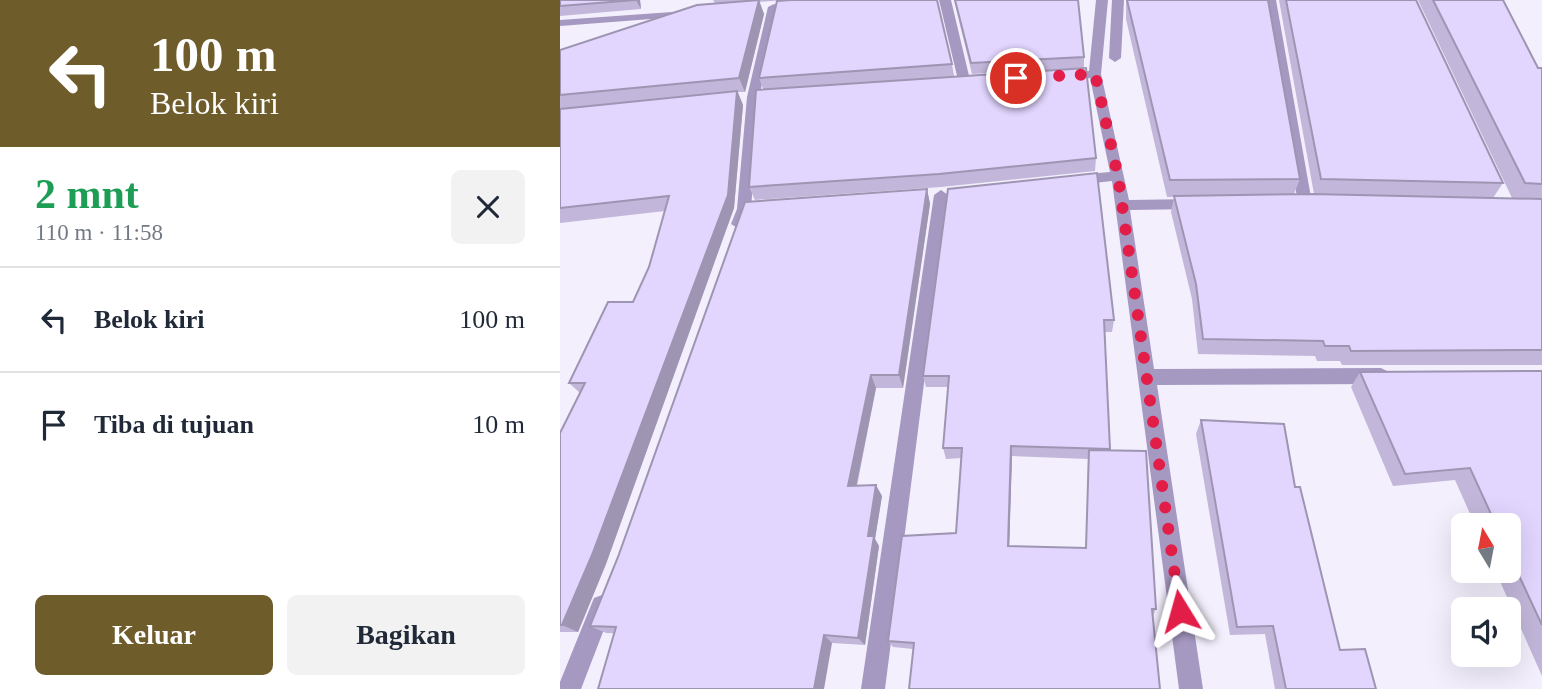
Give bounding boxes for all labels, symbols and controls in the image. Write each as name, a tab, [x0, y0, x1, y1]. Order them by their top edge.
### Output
text: 100 m	[150, 27, 277, 82]
icon: left	[35, 28, 126, 119]
pin	[986, 48, 1046, 108]
icon: arrive	[997, 59, 1035, 97]
text: Belok kiri	[150, 85, 279, 121]
button: close	[451, 170, 525, 244]
text: 2 mnt	[35, 171, 139, 217]
text: 110 m · 11:58	[35, 220, 163, 245]
icon: left	[35, 301, 73, 339]
text: Belok kiri	[94, 305, 205, 334]
text: 100 m	[459, 305, 525, 334]
icon: arrive	[35, 406, 73, 444]
text: Tiba di tujuan	[94, 410, 254, 439]
text: 10 m	[472, 410, 525, 439]
north arrow	[1451, 513, 1521, 583]
map controls	[1451, 513, 1521, 667]
position arrow	[1143, 574, 1217, 648]
button: Keluar	[35, 595, 273, 675]
button: Bagikan	[287, 595, 525, 675]
button: sound	[1451, 597, 1521, 667]

